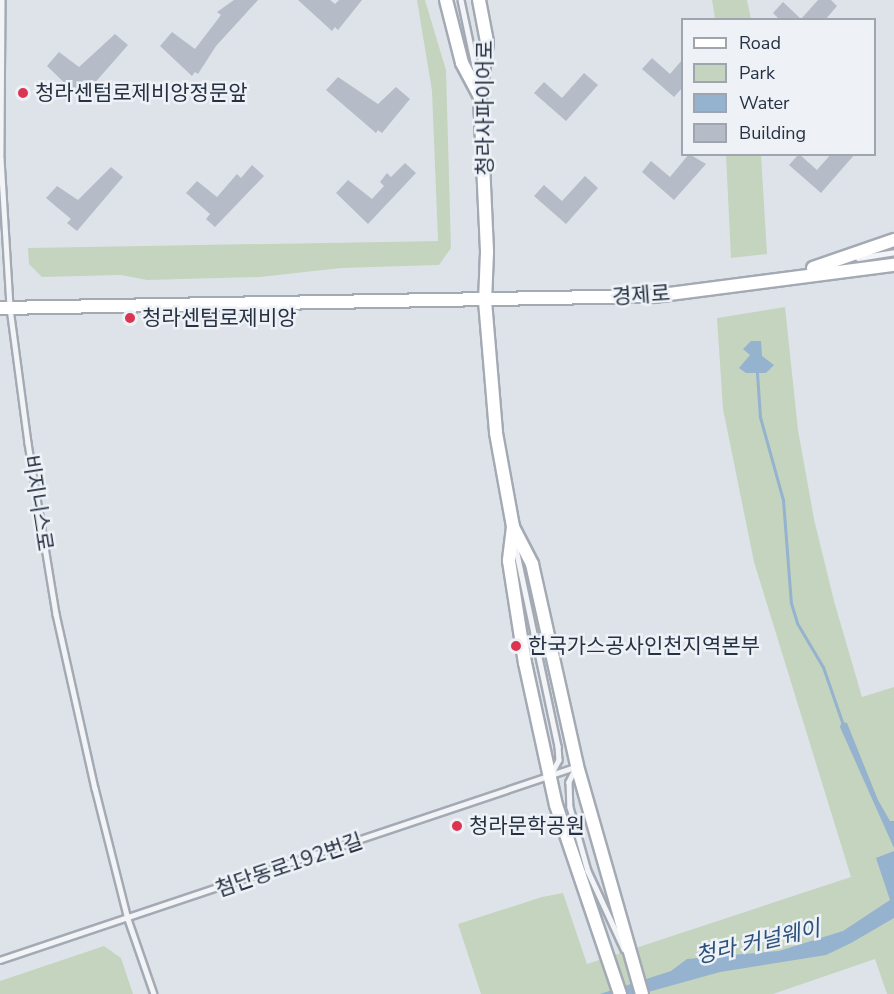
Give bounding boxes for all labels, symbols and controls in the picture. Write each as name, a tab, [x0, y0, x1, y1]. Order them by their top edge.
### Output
legend	[681, 18, 876, 156]
text: Road	[739, 31, 781, 55]
street label: 청라사파이어로	[472, 40, 498, 176]
text: Park	[739, 61, 775, 85]
place label: 청라센텀로제비앙정문앞	[35, 80, 248, 106]
marker: 청라센텀로제비앙정문앞	[16, 86, 30, 100]
text: Water	[739, 91, 790, 115]
text: Building	[739, 121, 806, 145]
street label: 경제로	[611, 280, 671, 310]
place label: 청라센텀로제비앙	[142, 305, 297, 331]
marker: 청라센텀로제비앙	[123, 311, 137, 325]
street label: 비지니스로	[18, 453, 58, 553]
place label: 한국가스공사인천지역본부	[528, 633, 760, 659]
marker: 한국가스공사인천지역본부	[509, 639, 523, 653]
place label: 청라문학공원	[469, 813, 585, 839]
marker: 청라문학공원	[450, 819, 464, 833]
street label: 첨단동로192번길	[212, 828, 366, 902]
water label: 청라 커널웨이	[693, 916, 823, 970]

